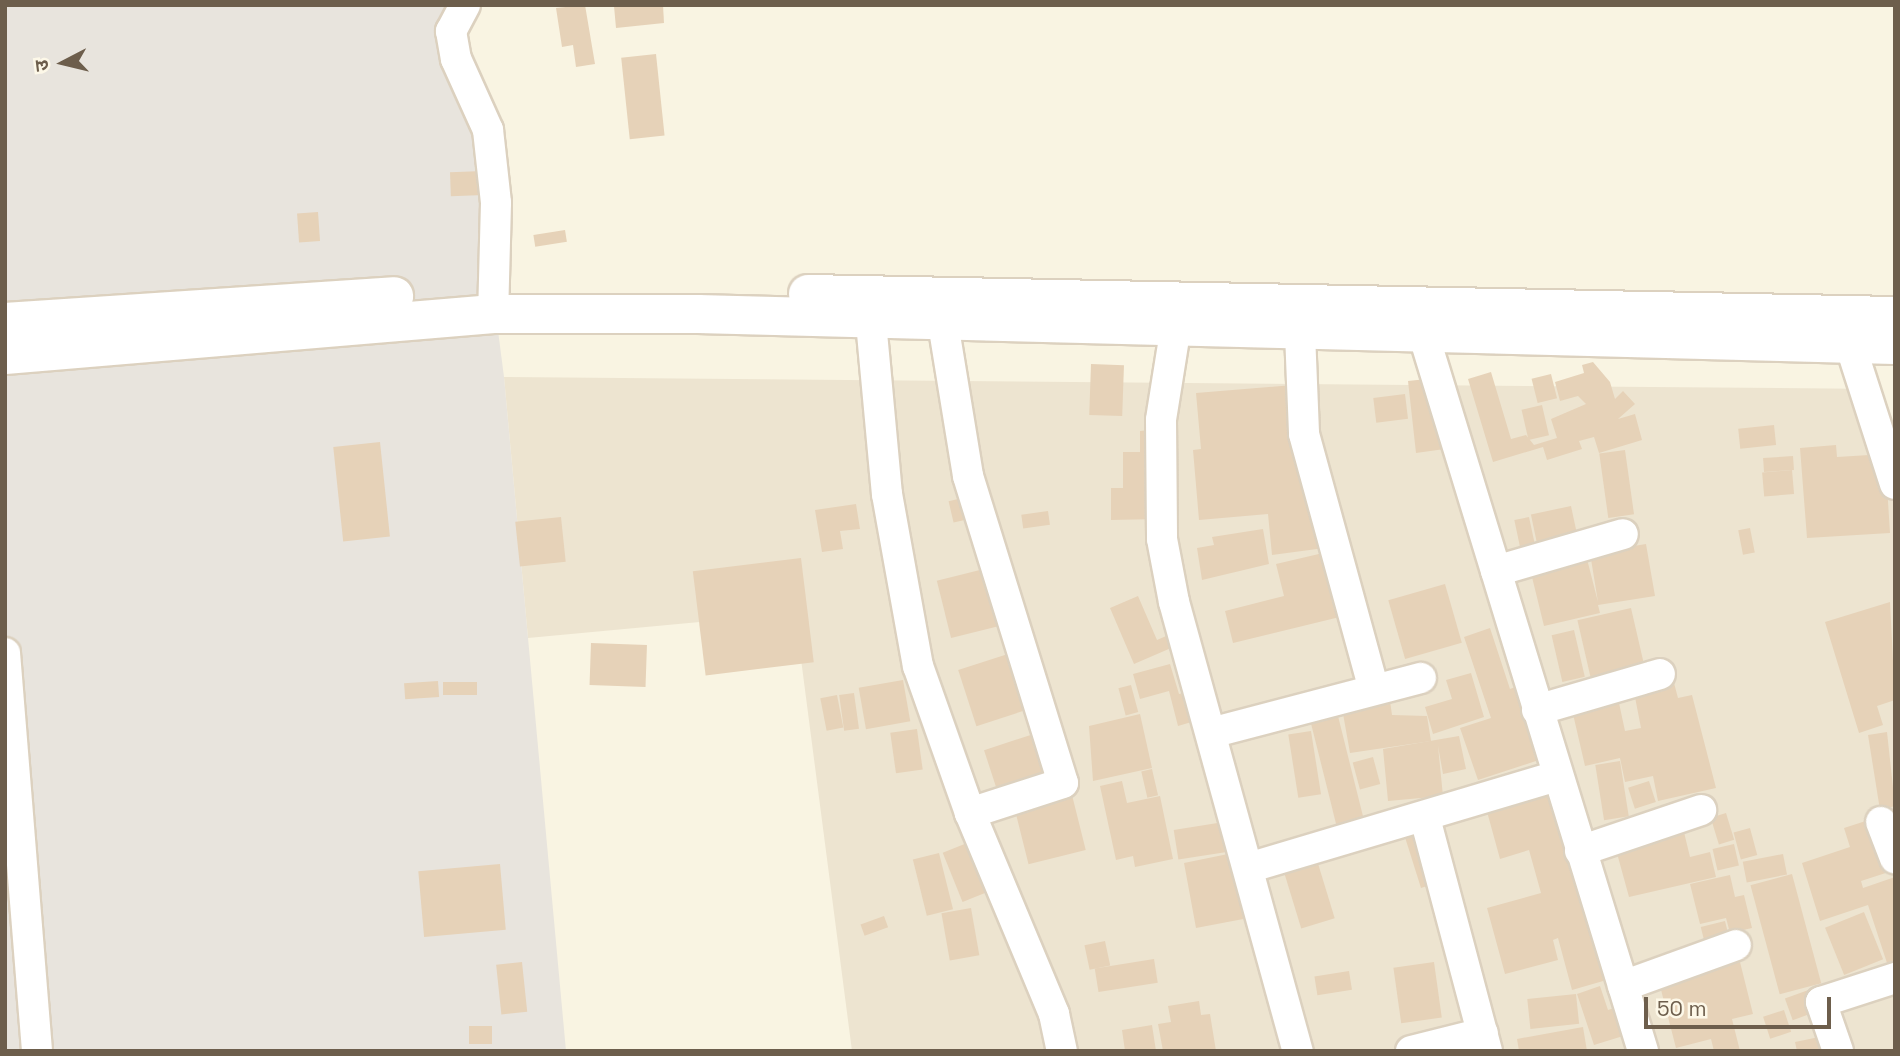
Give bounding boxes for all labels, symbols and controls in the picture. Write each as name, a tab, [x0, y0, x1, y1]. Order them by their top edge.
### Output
north arrow	[28, 28, 98, 98]
text: उ	[29, 59, 55, 73]
scale bar	[1648, 982, 1835, 1026]
text: 50 m	[1657, 995, 1707, 1022]

